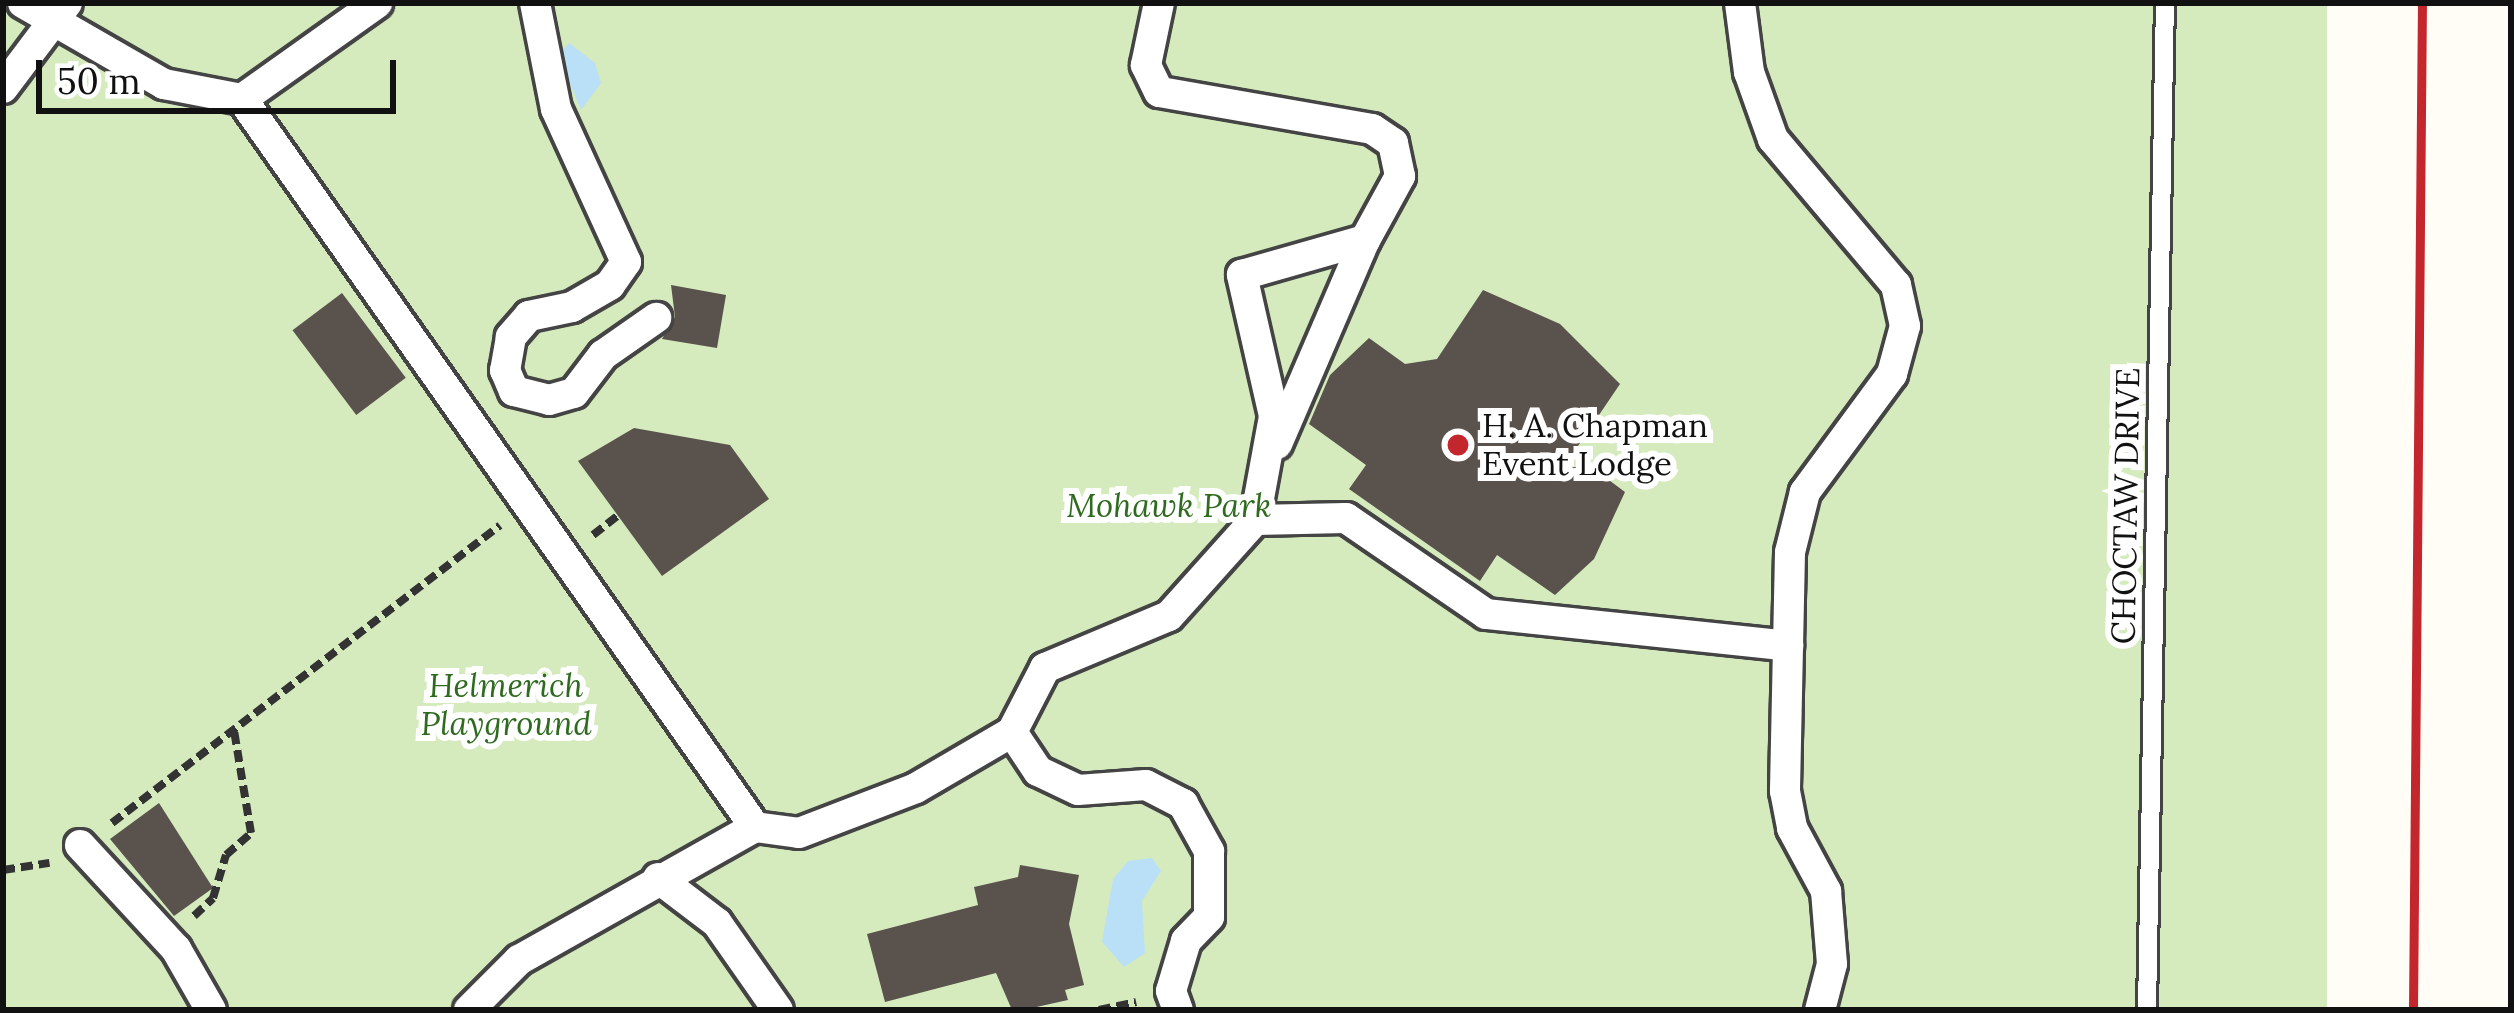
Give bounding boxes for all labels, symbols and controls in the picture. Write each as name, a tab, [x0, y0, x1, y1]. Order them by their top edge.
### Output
scale bar	[42, 36, 402, 110]
text: 50 m	[57, 58, 141, 104]
street label: CHOCTAW DRIVE	[2104, 367, 2148, 645]
place label: H. A. Chapman Event Lodge	[1482, 406, 1708, 484]
marker: H. A. Chapman Event Lodge	[1445, 432, 1471, 458]
park label: Mohawk Park	[1066, 486, 1272, 526]
park label: Helmerich Playground	[420, 666, 592, 744]

